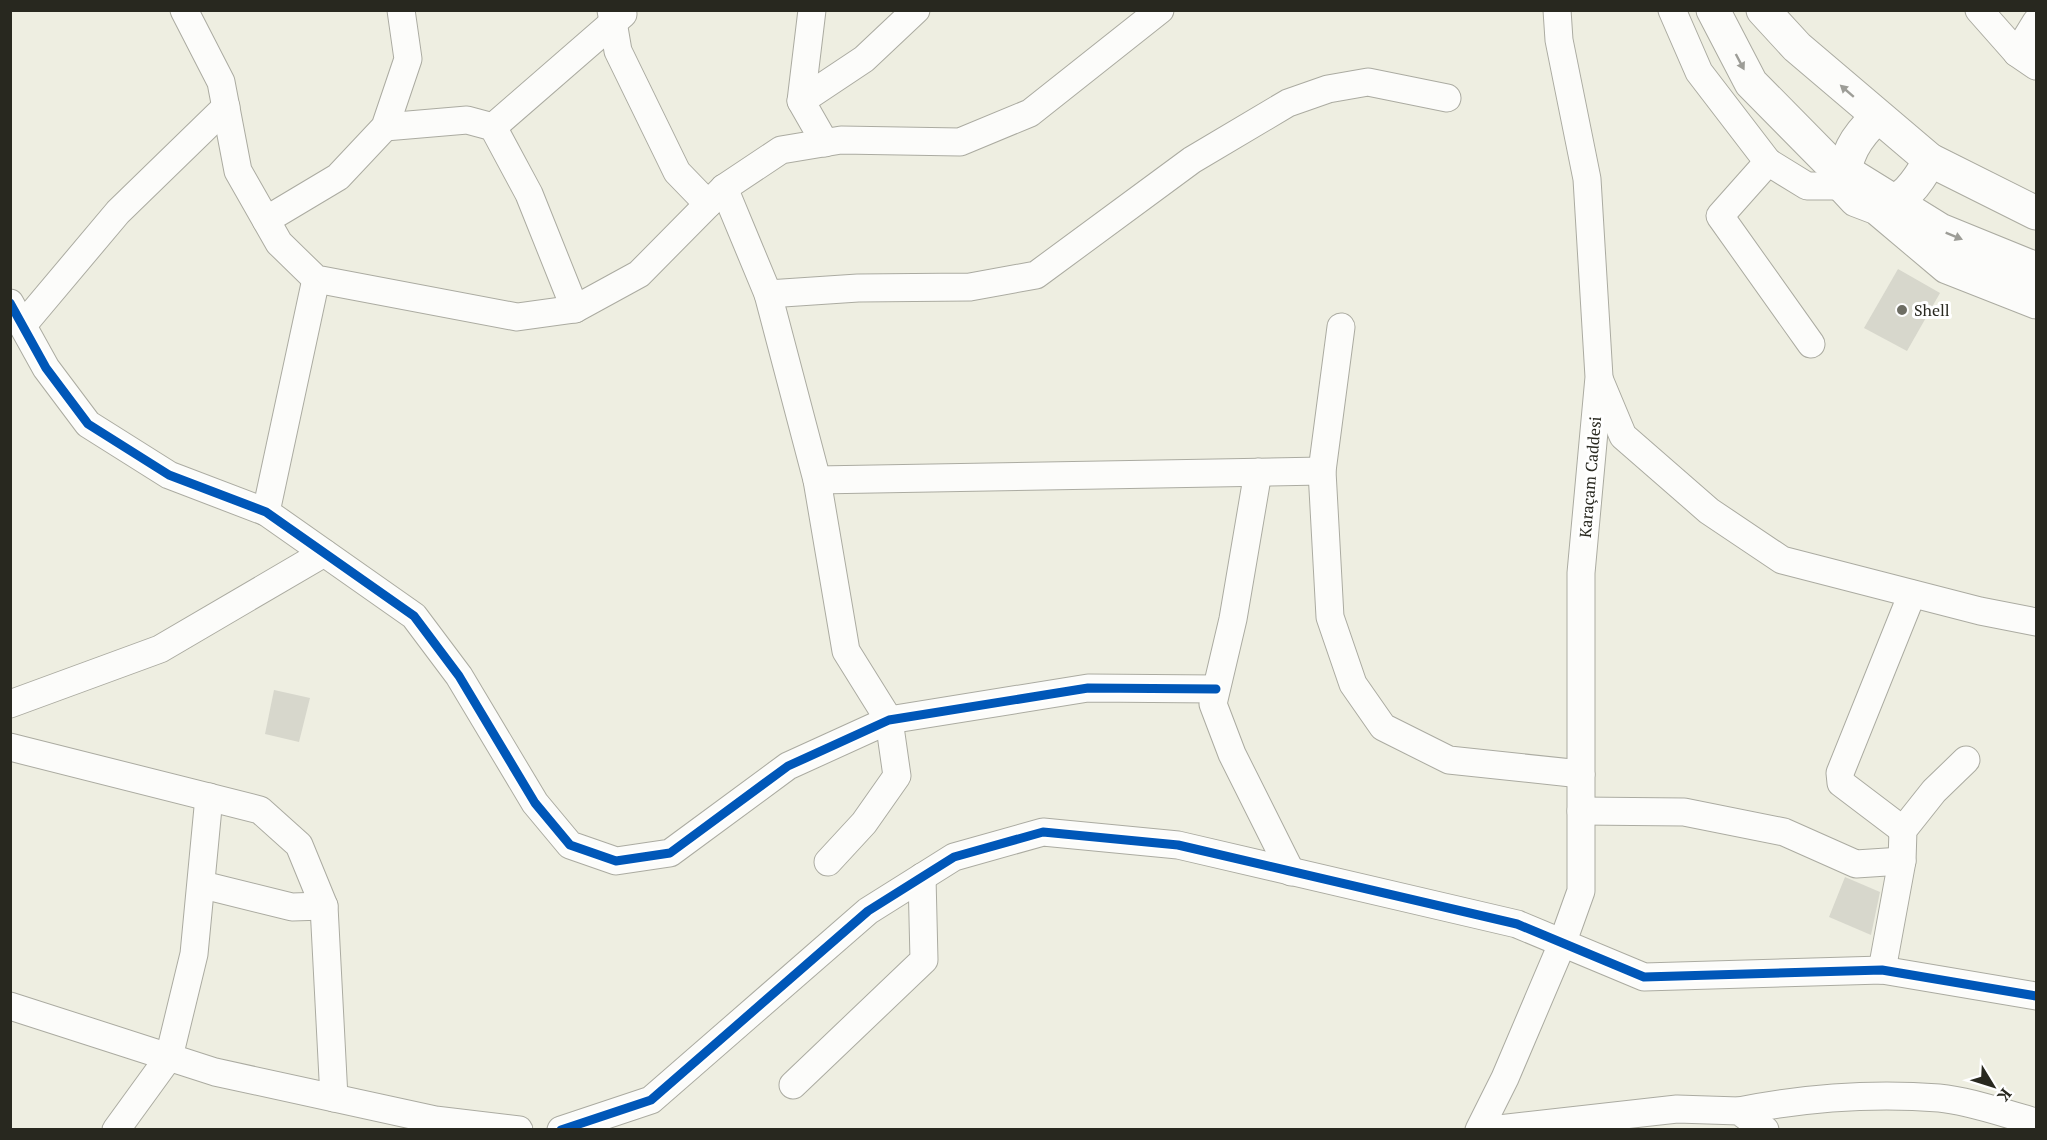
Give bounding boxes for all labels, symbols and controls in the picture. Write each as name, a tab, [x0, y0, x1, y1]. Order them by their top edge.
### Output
one-way arrow	[1736, 54, 1745, 71]
one-way arrow	[1840, 84, 1855, 98]
one-way arrow	[1945, 231, 1963, 241]
place label: Shell	[1914, 299, 1950, 321]
marker: Shell	[1895, 303, 1909, 317]
street label: Karaçam Caddesi	[1574, 415, 1606, 539]
north arrow	[1963, 1056, 2023, 1116]
text: K	[1992, 1084, 2017, 1107]

